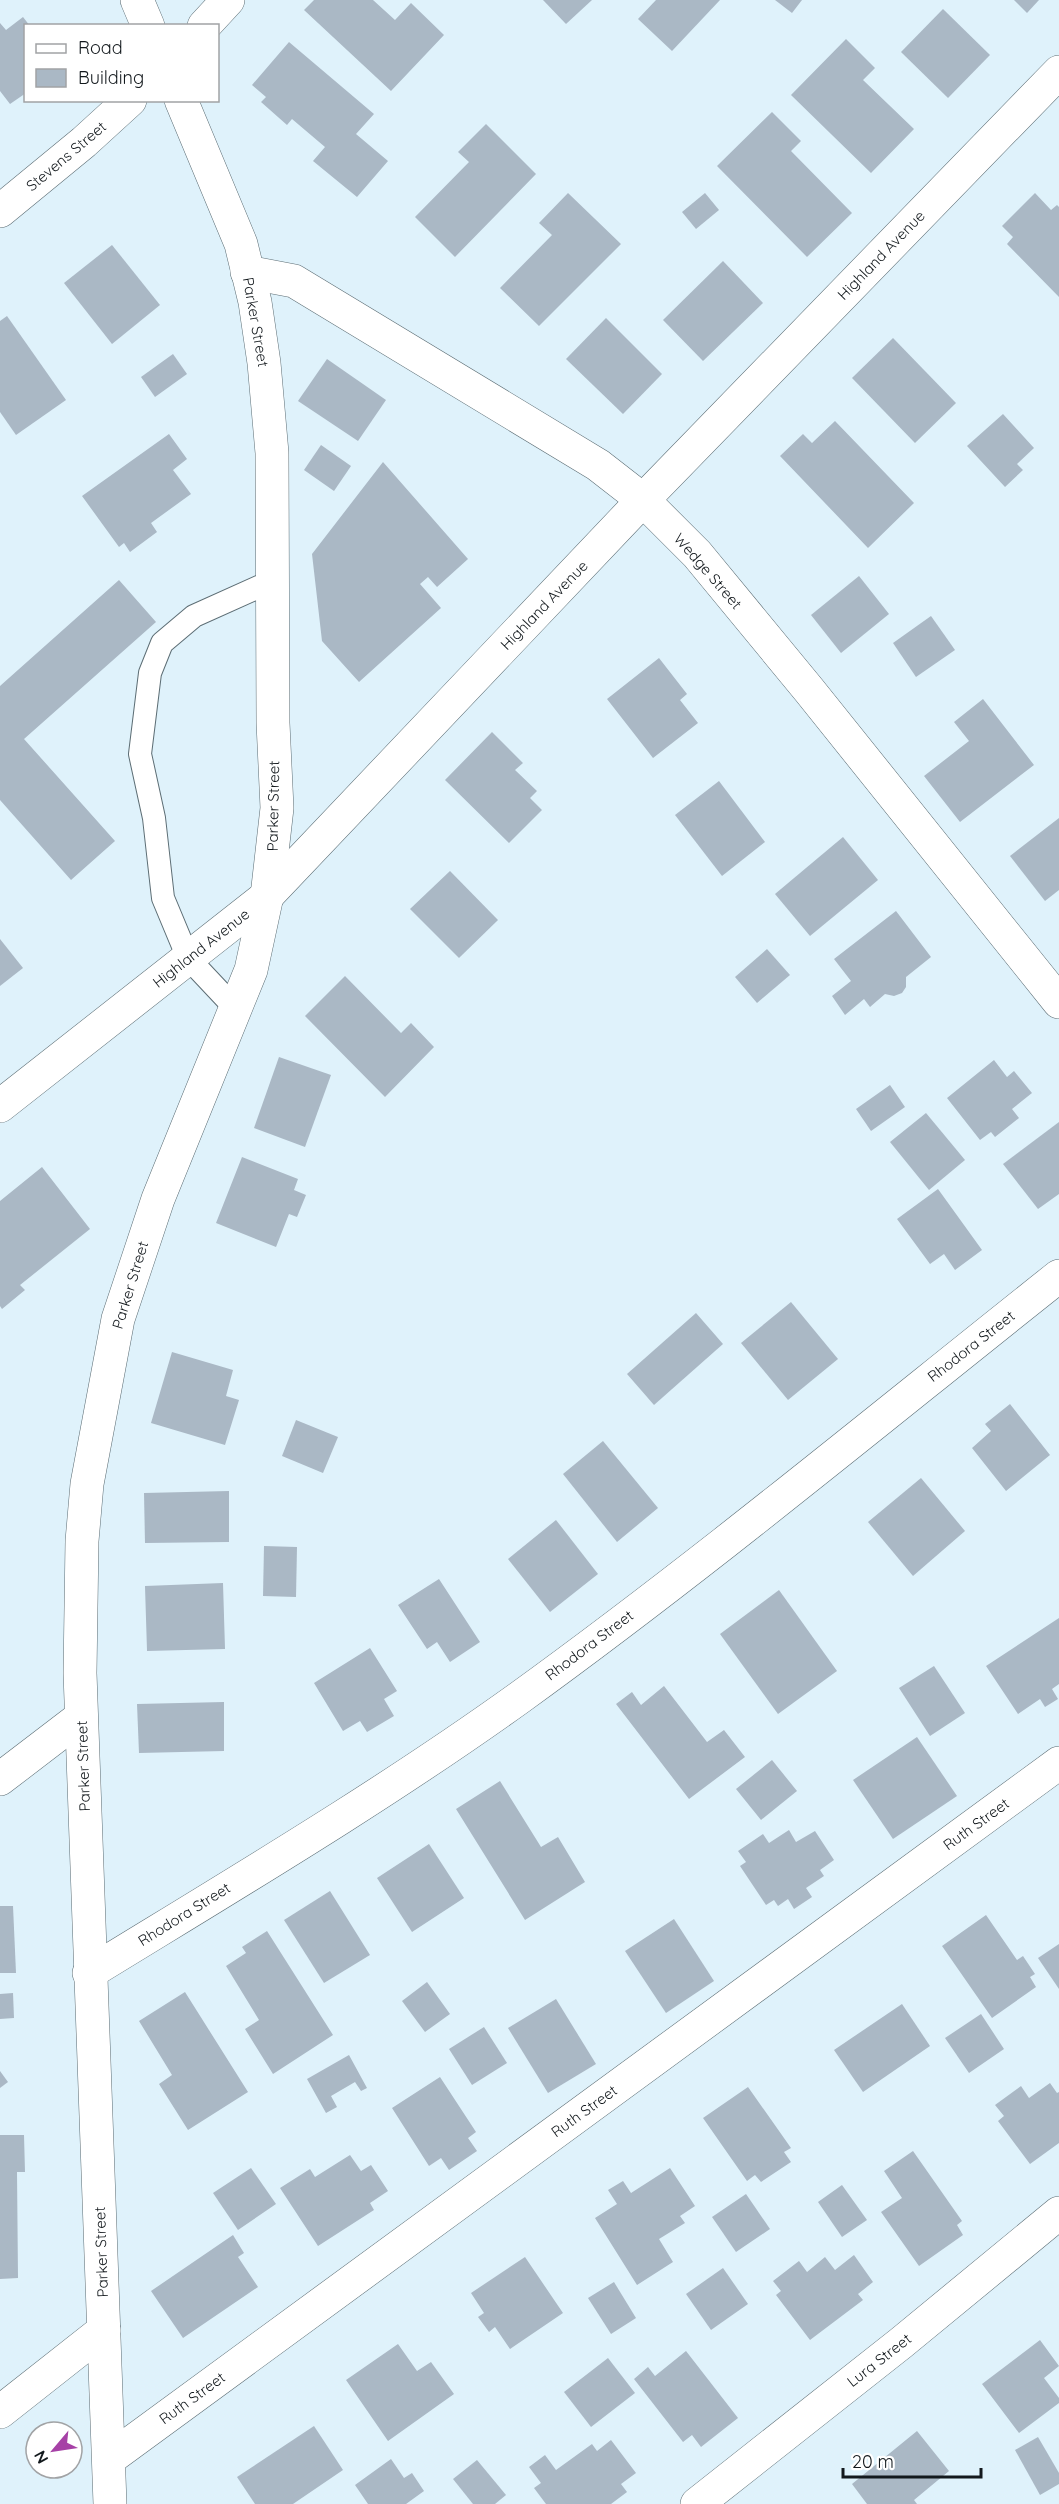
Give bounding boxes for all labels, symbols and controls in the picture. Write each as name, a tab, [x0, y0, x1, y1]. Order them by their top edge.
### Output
legend	[24, 24, 219, 102]
text: Road	[78, 36, 123, 59]
text: Building	[78, 66, 144, 89]
street label: Stevens Street	[22, 117, 110, 195]
street label: Highland Avenue	[833, 206, 929, 304]
street label: Parker Street	[239, 276, 273, 368]
street label: Wedge Street	[670, 529, 746, 613]
street label: Highland Avenue	[496, 556, 592, 654]
street label: Parker Street	[263, 760, 283, 852]
street label: Highland Avenue	[149, 904, 253, 992]
street label: Parker Street	[108, 1239, 152, 1331]
street label: Rhodora Street	[924, 1306, 1018, 1386]
street label: Rhodora Street	[541, 1606, 637, 1684]
street label: Parker Street	[72, 1720, 94, 1812]
street label: Ruth Street	[939, 1794, 1013, 1854]
street label: Rhodora Street	[134, 1878, 234, 1950]
street label: Ruth Street	[547, 2081, 621, 2141]
street label: Parker Street	[90, 2206, 112, 2298]
street label: Lura Street	[843, 2329, 915, 2391]
street label: Ruth Street	[155, 2368, 229, 2428]
north arrow	[24, 2420, 84, 2480]
scale bar	[843, 2441, 981, 2479]
text: N	[29, 2447, 52, 2467]
text: 20 m	[852, 2450, 894, 2473]

